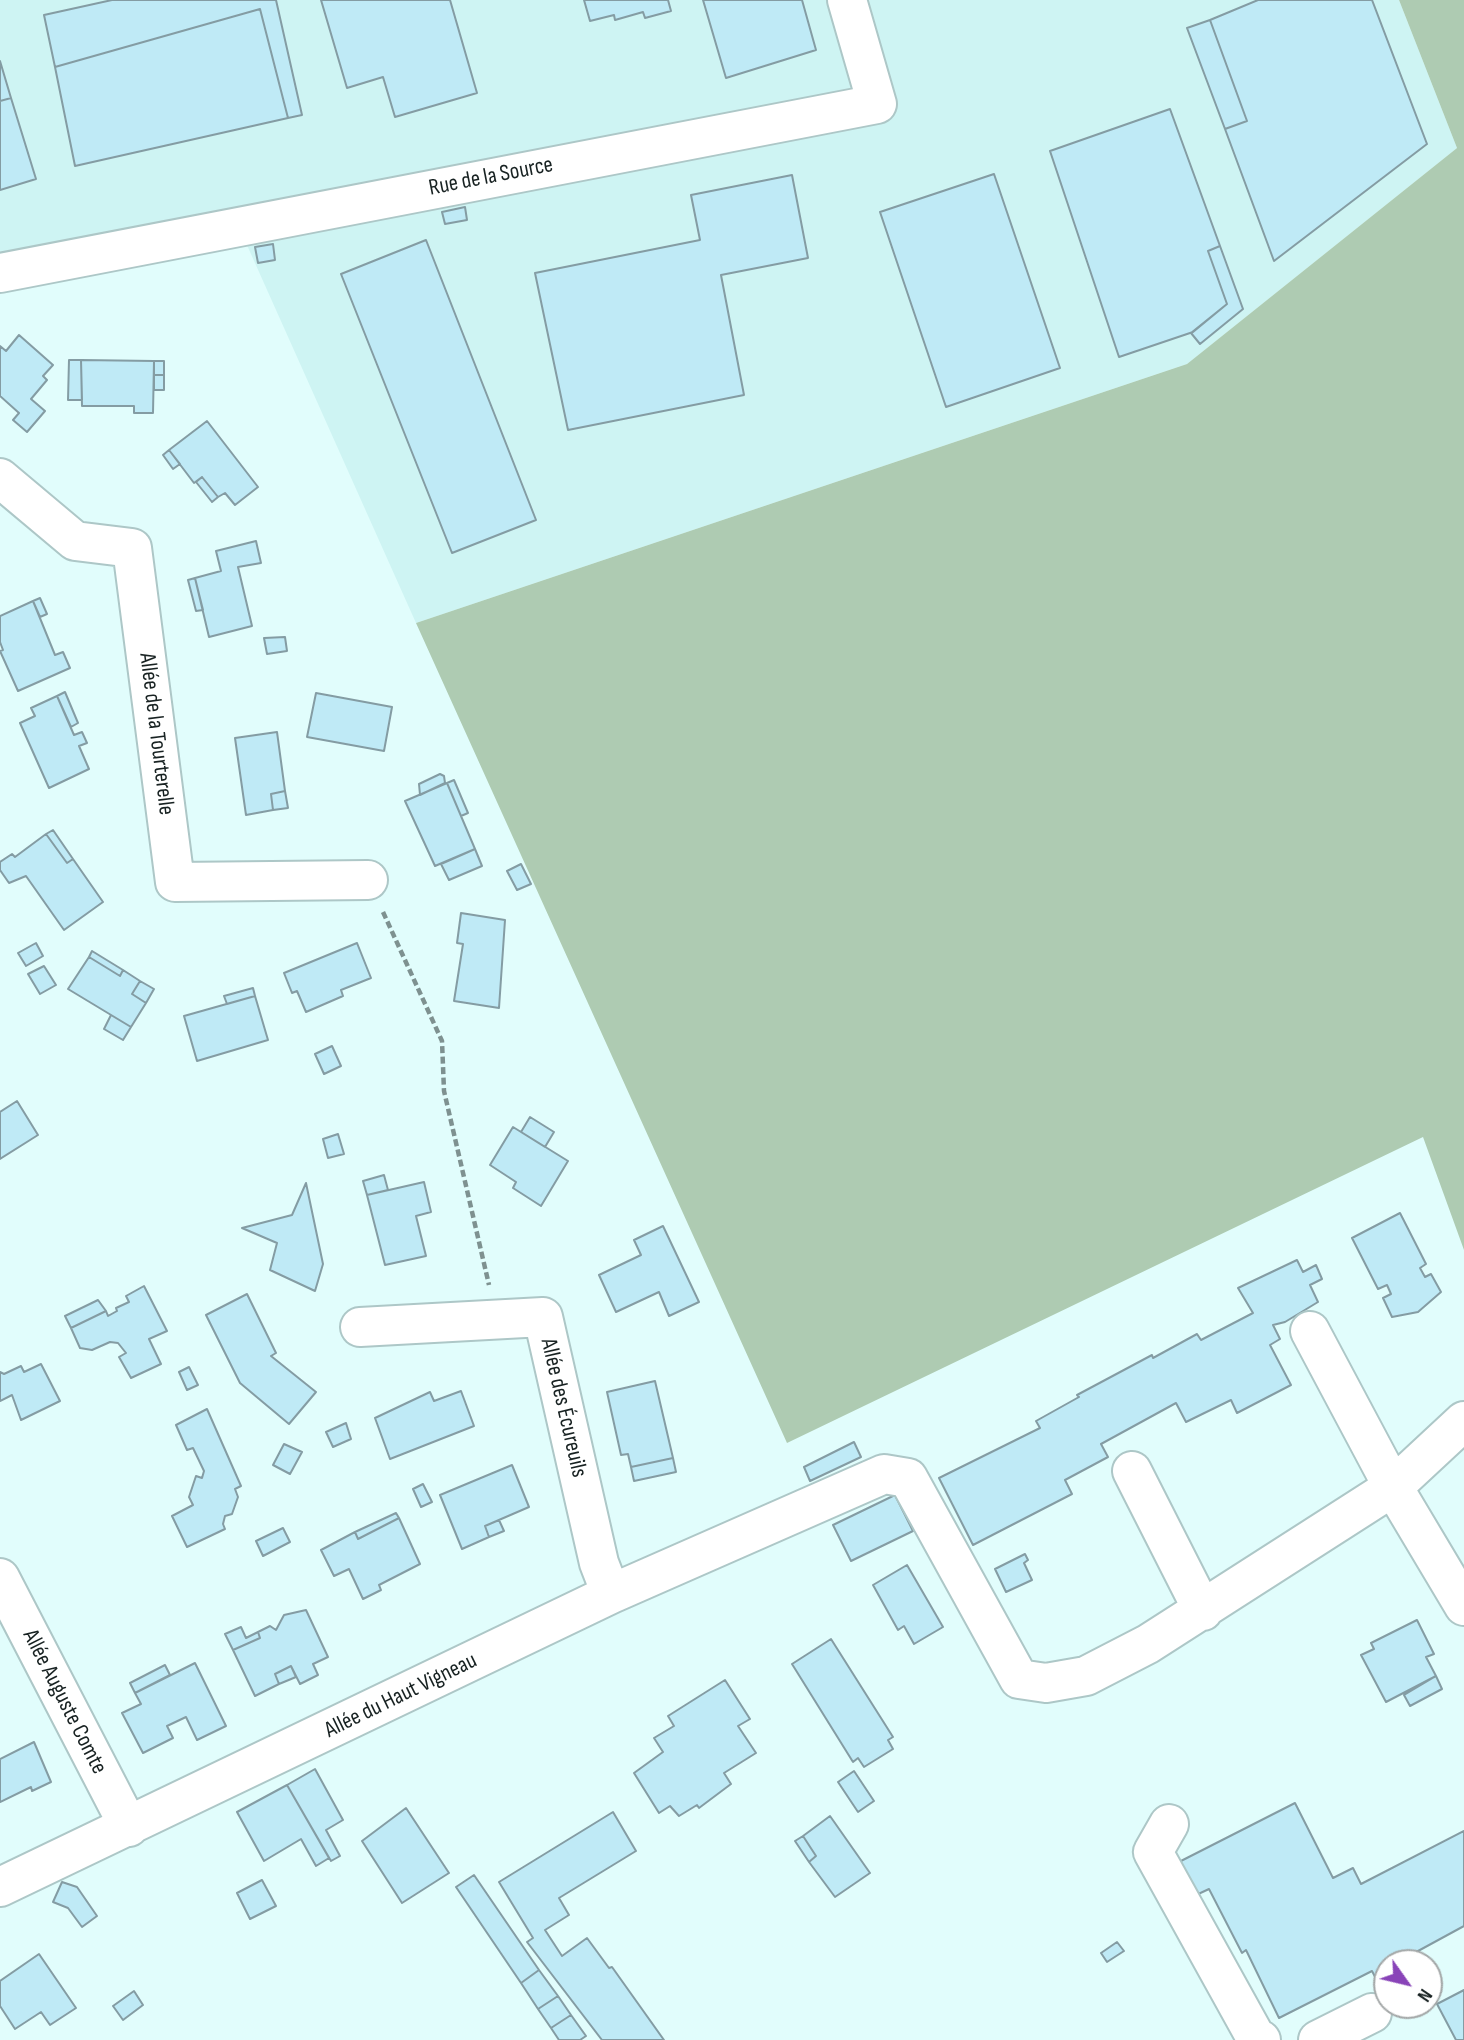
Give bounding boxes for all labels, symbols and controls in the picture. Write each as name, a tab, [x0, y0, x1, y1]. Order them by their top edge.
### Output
street label: Rue de la Source	[427, 151, 555, 203]
street label: Allée de la Tourterelle	[132, 651, 180, 817]
street label: Allée des Écureuils	[534, 1336, 592, 1480]
street label: Allée Auguste Comte	[16, 1625, 112, 1779]
street label: Allée du Haut Vigneau	[320, 1647, 482, 1745]
north arrow	[1373, 1949, 1443, 2019]
text: N	[1412, 1984, 1437, 2006]

